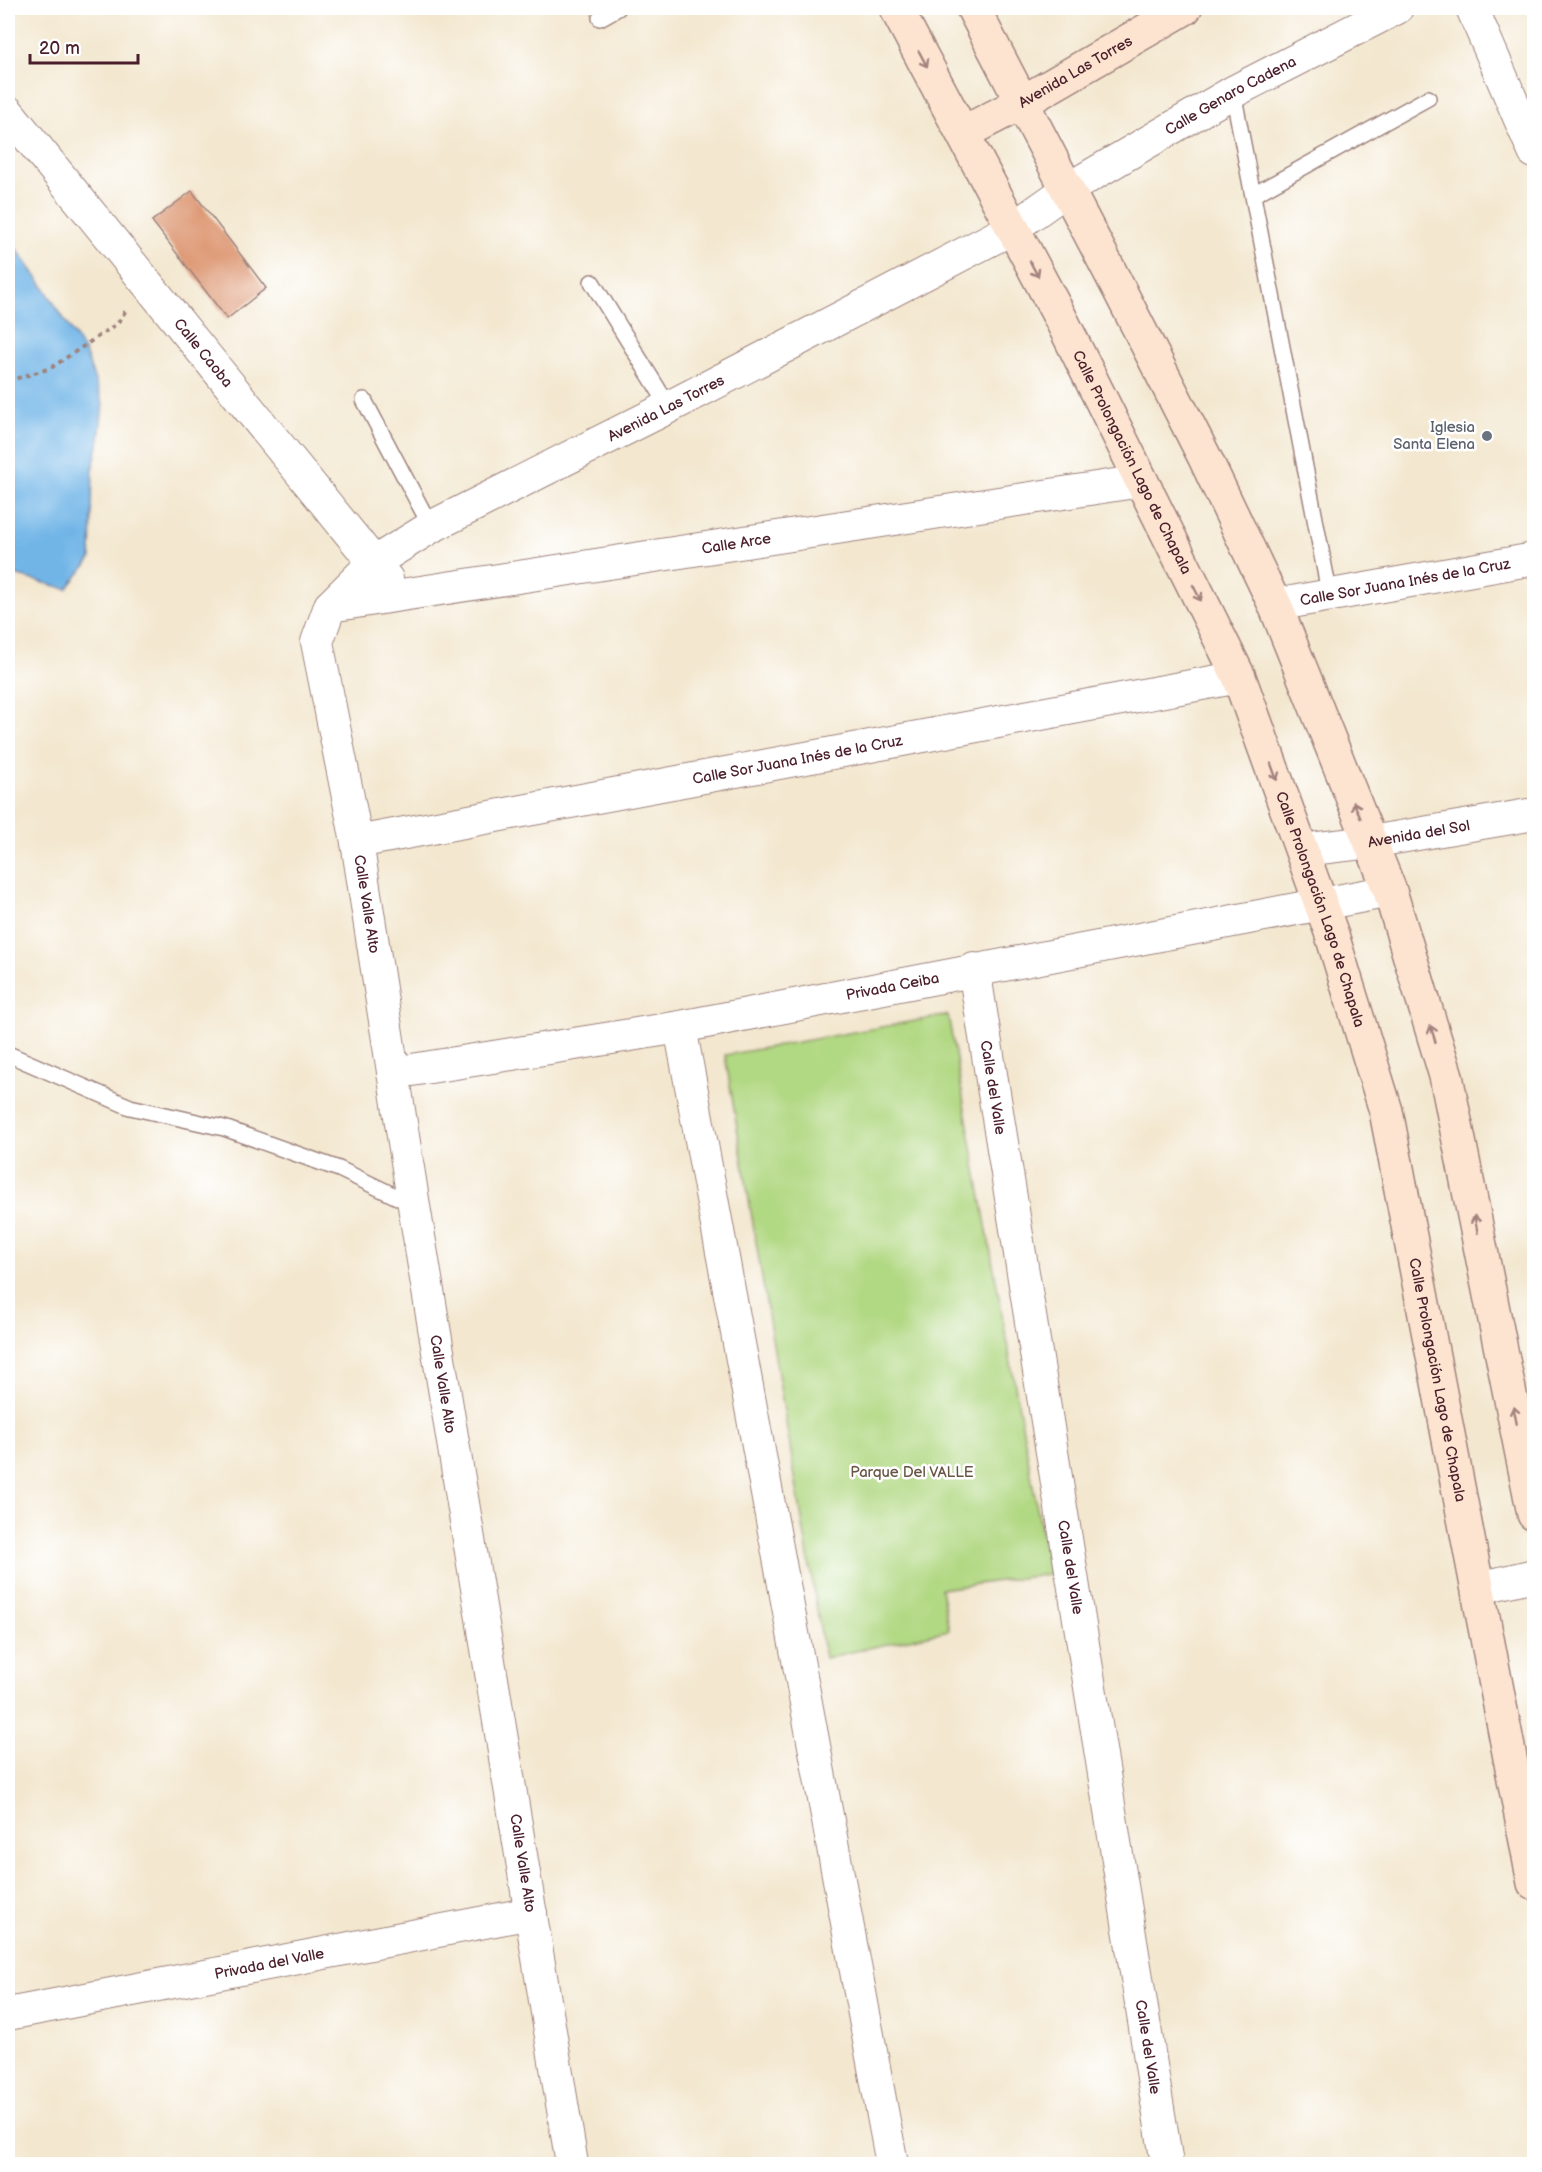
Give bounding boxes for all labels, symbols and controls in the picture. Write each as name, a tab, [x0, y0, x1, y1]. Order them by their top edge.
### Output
scale bar	[30, 27, 138, 65]
street label: Avenida Las Torres	[1015, 31, 1136, 113]
text: 20 m	[39, 38, 80, 59]
one-way arrow	[917, 50, 929, 67]
street label: Calle Genaro Cadena	[1162, 52, 1300, 140]
one-way arrow	[1028, 260, 1040, 277]
street label: Calle Caoba	[169, 315, 237, 391]
street label: Calle Prolongación Lago de Chapala	[1068, 347, 1195, 578]
street label: Avenida Las Torres	[605, 371, 728, 446]
place label: Iglesia Santa Elena	[1393, 418, 1475, 454]
marker: Iglesia Santa Elena	[1480, 429, 1494, 443]
street label: Calle Arce	[700, 529, 772, 559]
street label: Calle Sor Juana Inés de la Cruz	[1298, 554, 1512, 610]
one-way arrow	[1191, 584, 1203, 601]
street label: Calle Sor Juana Inés de la Cruz	[691, 731, 905, 789]
one-way arrow	[1269, 762, 1280, 781]
street label: Calle Prolongación Lago de Chapala	[1271, 789, 1369, 1030]
one-way arrow	[1351, 801, 1363, 819]
street label: Avenida del Sol	[1366, 816, 1472, 852]
street label: Calle Valle Alto	[349, 853, 384, 955]
street label: Privada Ceiba	[844, 969, 941, 1005]
one-way arrow	[1427, 1025, 1438, 1044]
street label: Calle del Valle	[976, 1039, 1010, 1136]
one-way arrow	[1470, 1215, 1481, 1235]
street label: Calle Prolongación Lago de Chapala	[1404, 1256, 1470, 1503]
street label: Calle Valle Alto	[425, 1333, 460, 1435]
one-way arrow	[1508, 1406, 1520, 1425]
park label: Parque Del VALLE	[850, 1463, 974, 1482]
street label: Calle del Valle	[1053, 1519, 1087, 1616]
street label: Calle Valle Alto	[505, 1812, 540, 1914]
street label: Privada del Valle	[213, 1944, 326, 1984]
street label: Calle del Valle	[1131, 1999, 1165, 2096]

